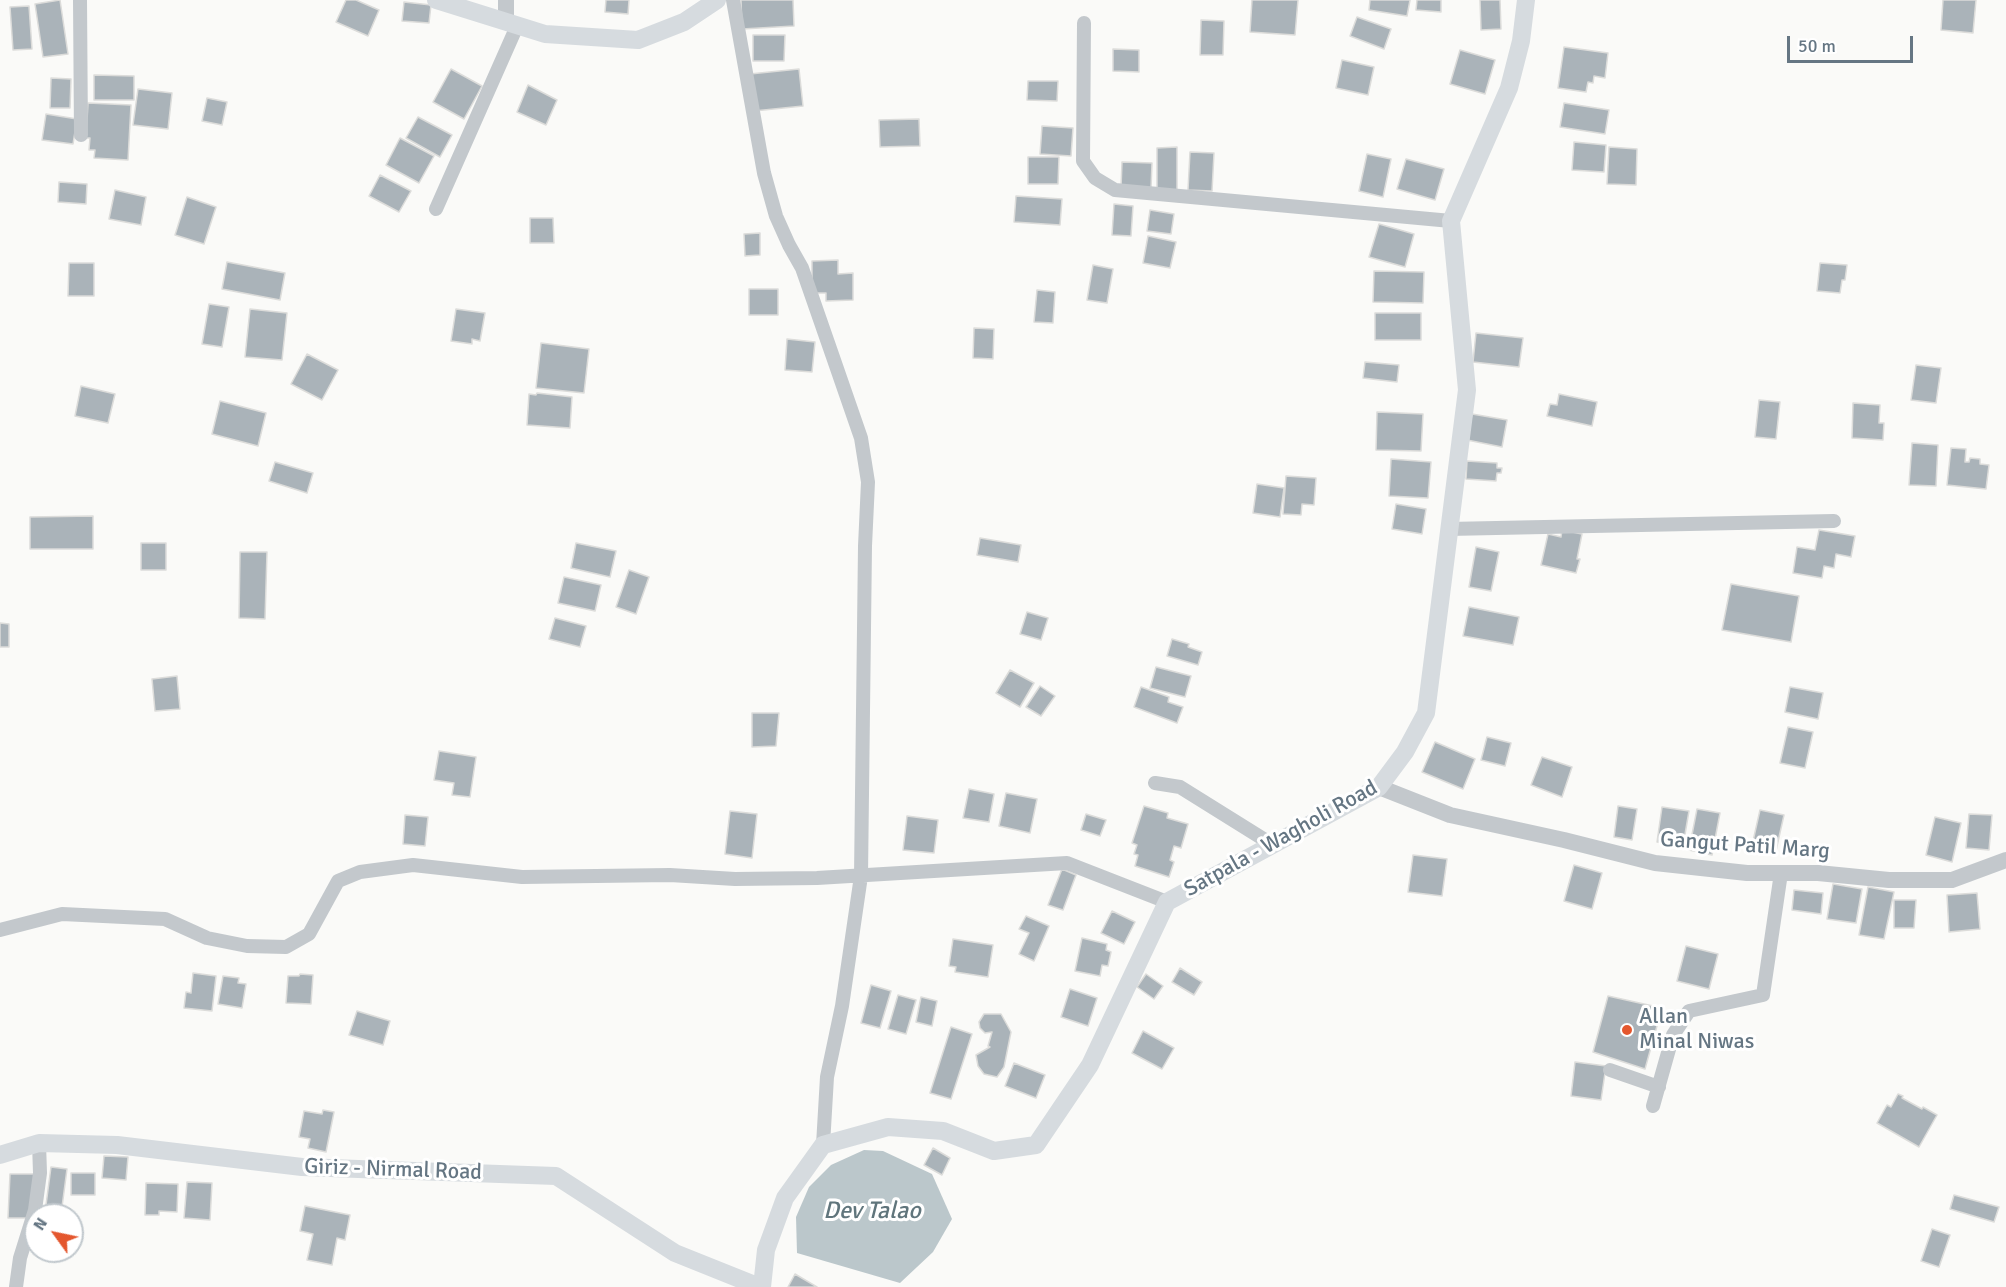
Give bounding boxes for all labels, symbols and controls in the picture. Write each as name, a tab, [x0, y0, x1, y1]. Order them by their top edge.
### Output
scale bar	[1790, 24, 1916, 62]
text: 50 m	[1798, 35, 1836, 57]
street label: Satpala - Wagholi Road	[1180, 775, 1382, 903]
street label: Gangut Patil Marg	[1659, 827, 1831, 865]
place label: Allan Minal Niwas	[1639, 1004, 1754, 1056]
marker: Allan Minal Niwas	[1620, 1023, 1634, 1037]
street label: Giriz - Nirmal Road	[304, 1154, 482, 1186]
water label: Dev Talao	[823, 1198, 921, 1226]
north arrow	[24, 1203, 84, 1263]
text: N	[29, 1214, 52, 1234]

